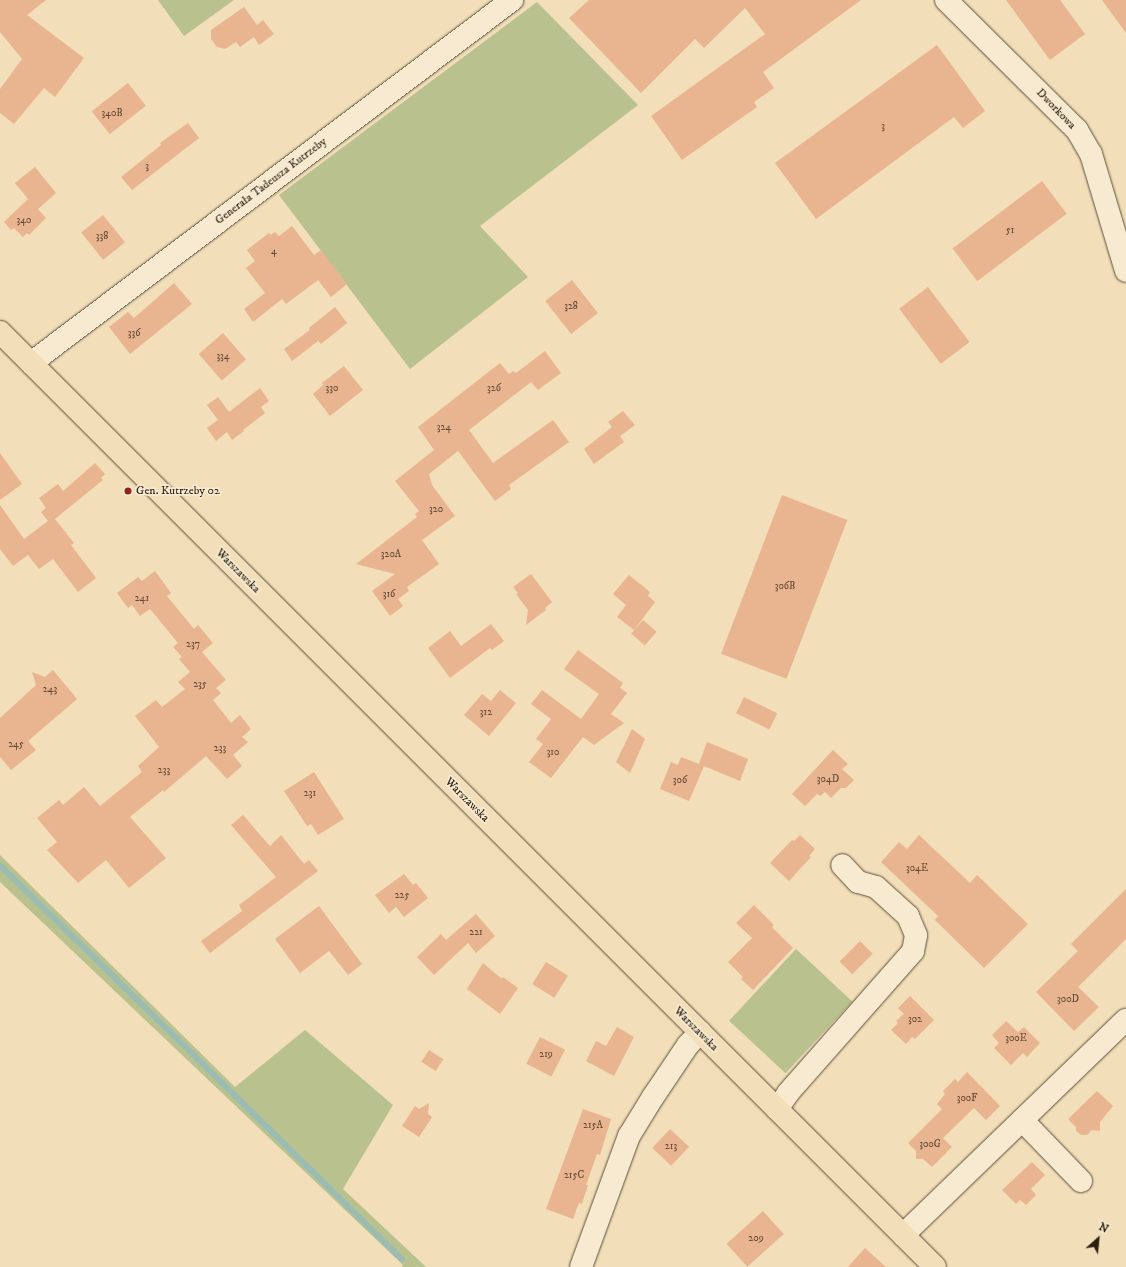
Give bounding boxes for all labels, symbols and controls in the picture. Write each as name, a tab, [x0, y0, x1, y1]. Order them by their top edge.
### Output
street label: Dworkowa	[1033, 86, 1079, 132]
house number: 340B	[101, 108, 123, 120]
house number: 3	[881, 121, 885, 133]
street label: Generała Tadeusza Kutrzeby	[212, 134, 330, 228]
house number: 3	[145, 161, 149, 173]
house number: 340	[17, 215, 31, 227]
house number: 51	[1006, 225, 1014, 237]
house number: 338	[96, 231, 108, 243]
house number: 4	[271, 246, 277, 258]
house number: 328	[564, 301, 578, 313]
house number: 336	[128, 328, 140, 340]
house number: 334	[216, 351, 230, 363]
house number: 330	[326, 383, 338, 395]
house number: 326	[487, 383, 501, 395]
house number: 324	[437, 422, 451, 434]
place label: Gen. Kutrzeby 02	[136, 484, 220, 498]
marker: Gen. Kutrzeby 02	[123, 486, 133, 496]
house number: 320	[429, 504, 443, 516]
street label: Warszawska	[213, 546, 263, 596]
house number: 320A	[381, 549, 401, 561]
house number: 306B	[775, 581, 795, 593]
house number: 316	[383, 589, 395, 601]
house number: 241	[135, 593, 149, 605]
house number: 237	[186, 639, 200, 651]
house number: 235	[193, 679, 207, 691]
house number: 243	[43, 684, 57, 696]
house number: 312	[480, 707, 492, 719]
house number: 245	[8, 739, 24, 751]
house number: 233	[214, 743, 226, 755]
house number: 310	[547, 747, 559, 759]
house number: 233	[158, 765, 170, 777]
house number: 304D	[817, 774, 839, 786]
street label: Warszawska	[442, 775, 492, 825]
house number: 306	[673, 775, 687, 787]
house number: 231	[304, 788, 316, 800]
house number: 304E	[906, 863, 928, 875]
house number: 225	[395, 890, 409, 902]
house number: 221	[469, 927, 483, 939]
house number: 300D	[1057, 994, 1079, 1006]
street label: Warszawska	[671, 1004, 721, 1054]
house number: 302	[908, 1014, 922, 1026]
house number: 300E	[1005, 1033, 1027, 1045]
house number: 219	[539, 1049, 553, 1061]
house number: 300F	[957, 1093, 977, 1105]
house number: 215A	[583, 1120, 603, 1132]
house number: 300G	[919, 1139, 941, 1151]
house number: 213	[665, 1141, 677, 1153]
house number: 215C	[564, 1170, 584, 1182]
north arrow	[1078, 1219, 1118, 1259]
text: N	[1096, 1220, 1111, 1237]
house number: 209	[748, 1233, 764, 1245]

